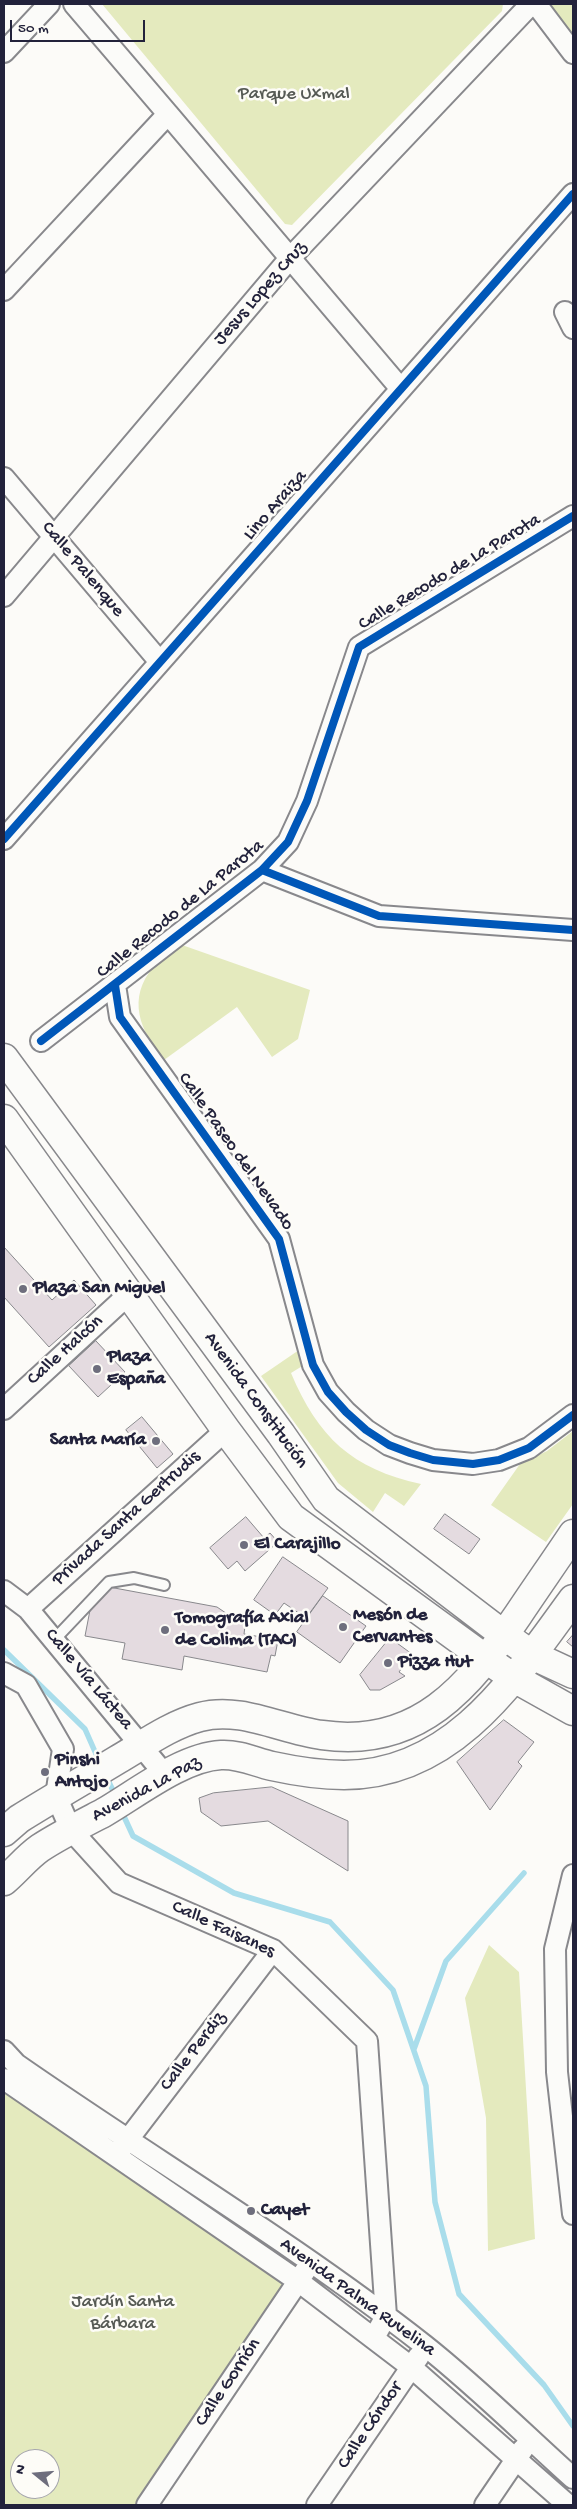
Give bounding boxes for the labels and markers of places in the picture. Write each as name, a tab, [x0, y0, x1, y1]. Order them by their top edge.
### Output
place label: Plaza San Miguel	[33, 1278, 166, 1300]
marker: Plaza San Miguel	[17, 1283, 29, 1295]
place label: Plaza España	[107, 1347, 165, 1391]
marker: Plaza España	[91, 1363, 103, 1375]
place label: Santa María	[50, 1430, 146, 1452]
marker: Santa María	[150, 1435, 162, 1447]
place label: El Carajillo	[254, 1534, 341, 1556]
marker: El Carajillo	[238, 1539, 250, 1551]
place label: Mesón de Cervantes	[353, 1605, 432, 1649]
place label: Tomografía Axial de Colima (TAC)	[175, 1608, 309, 1652]
marker: Mesón de Cervantes	[337, 1621, 349, 1633]
marker: Tomografía Axial de Colima (TAC)	[159, 1624, 171, 1636]
place label: Pizza Hut	[398, 1652, 472, 1674]
marker: Pizza Hut	[382, 1657, 394, 1669]
place label: Pinshi Antojo	[55, 1750, 108, 1794]
marker: Pinshi Antojo	[39, 1766, 51, 1778]
place label: Cayet	[261, 2200, 309, 2222]
marker: Cayet	[245, 2205, 257, 2217]

